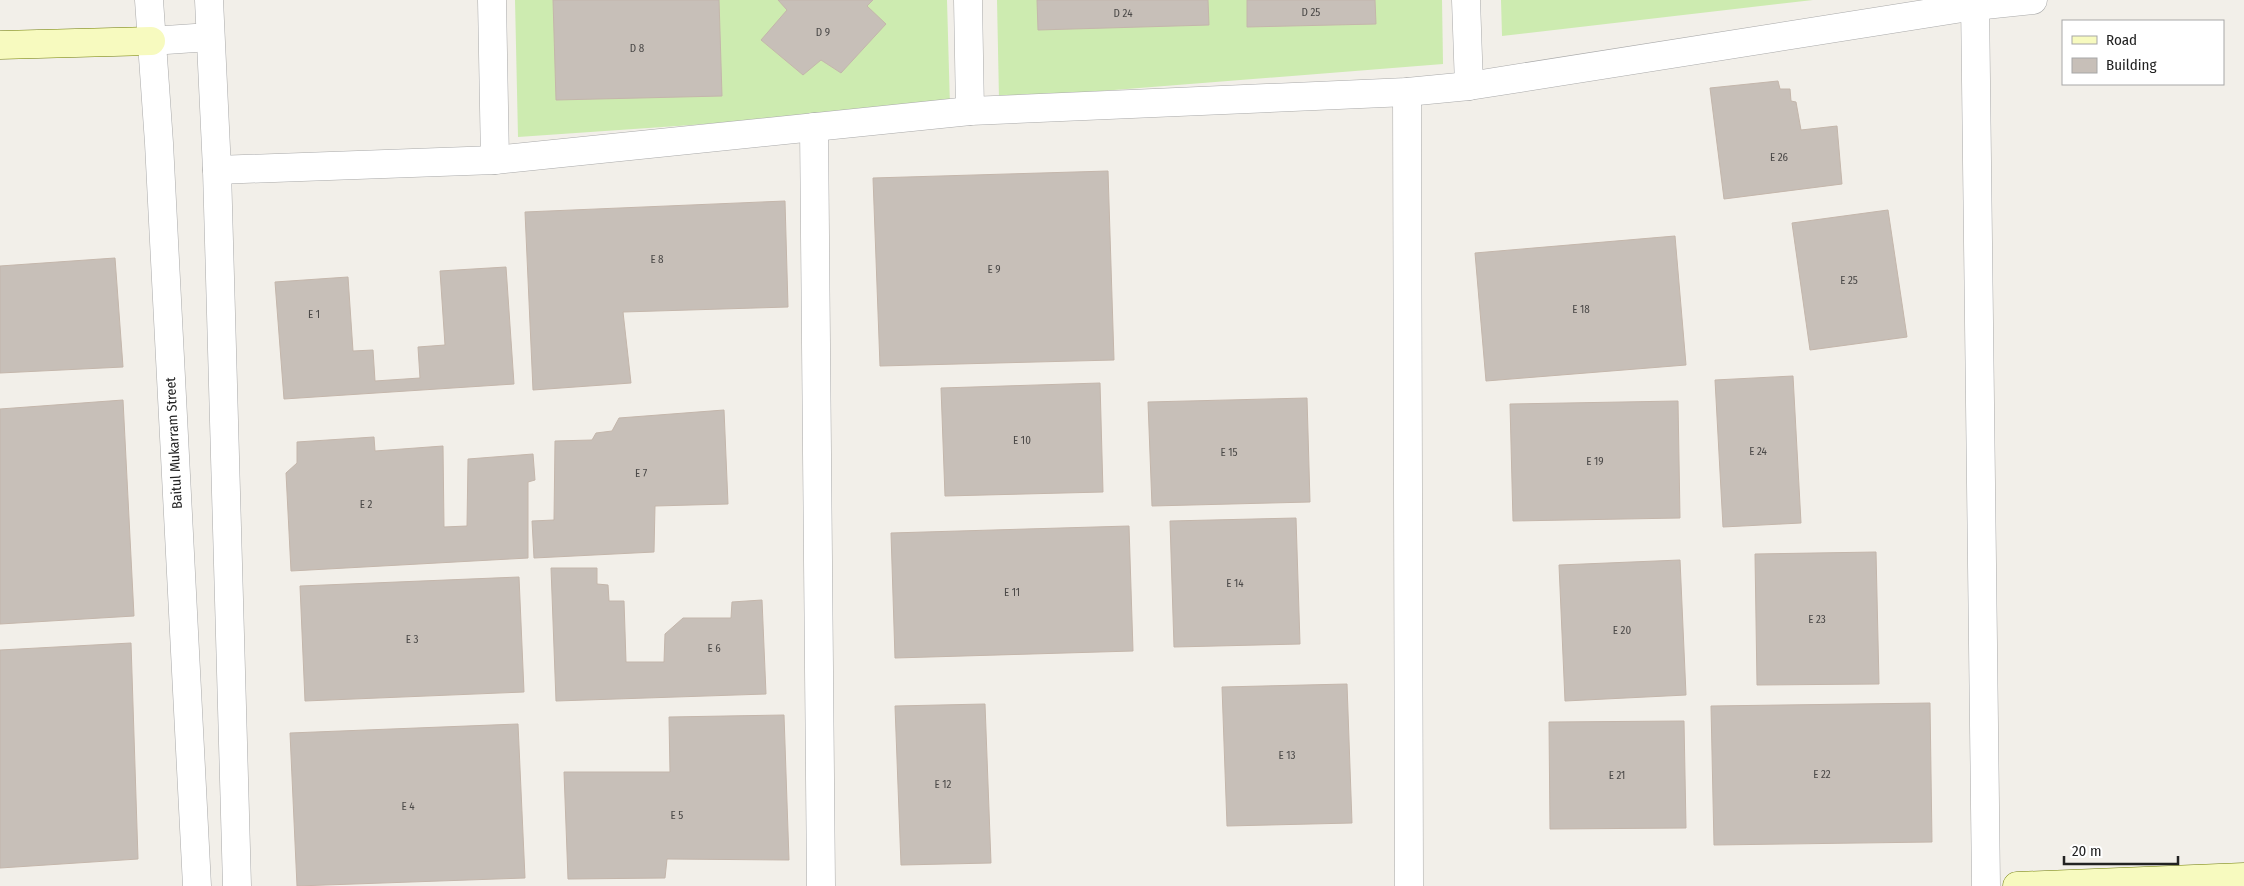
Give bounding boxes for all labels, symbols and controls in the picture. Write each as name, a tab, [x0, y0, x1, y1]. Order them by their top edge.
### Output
house number: D 25	[1302, 6, 1320, 19]
house number: D 24	[1114, 7, 1133, 20]
legend	[2062, 20, 2224, 85]
house number: D 9	[816, 26, 830, 39]
text: Road	[2106, 31, 2137, 49]
house number: D 8	[630, 42, 645, 55]
text: Building	[2106, 56, 2157, 74]
house number: E 26	[1770, 151, 1789, 164]
house number: E 8	[650, 253, 664, 266]
house number: E 9	[987, 263, 1001, 276]
house number: E 25	[1840, 274, 1858, 287]
house number: E 18	[1572, 303, 1590, 316]
house number: E 1	[308, 308, 320, 321]
street label: Baitul Mukarram Street	[162, 376, 186, 509]
house number: E 10	[1013, 434, 1031, 447]
house number: E 24	[1749, 445, 1768, 458]
house number: E 15	[1220, 446, 1238, 459]
house number: E 19	[1586, 455, 1604, 468]
house number: E 7	[635, 467, 648, 480]
house number: E 2	[360, 498, 372, 511]
house number: E 14	[1226, 577, 1244, 590]
house number: E 11	[1004, 586, 1020, 599]
house number: E 23	[1808, 613, 1826, 626]
house number: E 20	[1613, 624, 1631, 637]
house number: E 3	[406, 633, 418, 646]
house number: E 6	[707, 642, 721, 655]
house number: E 13	[1279, 749, 1296, 762]
house number: E 22	[1813, 768, 1831, 781]
house number: E 21	[1609, 769, 1625, 782]
house number: E 12	[935, 778, 952, 791]
house number: E 4	[401, 800, 415, 813]
house number: E 5	[671, 809, 683, 822]
scale bar	[2064, 834, 2178, 866]
text: 20 m	[2072, 842, 2102, 860]

